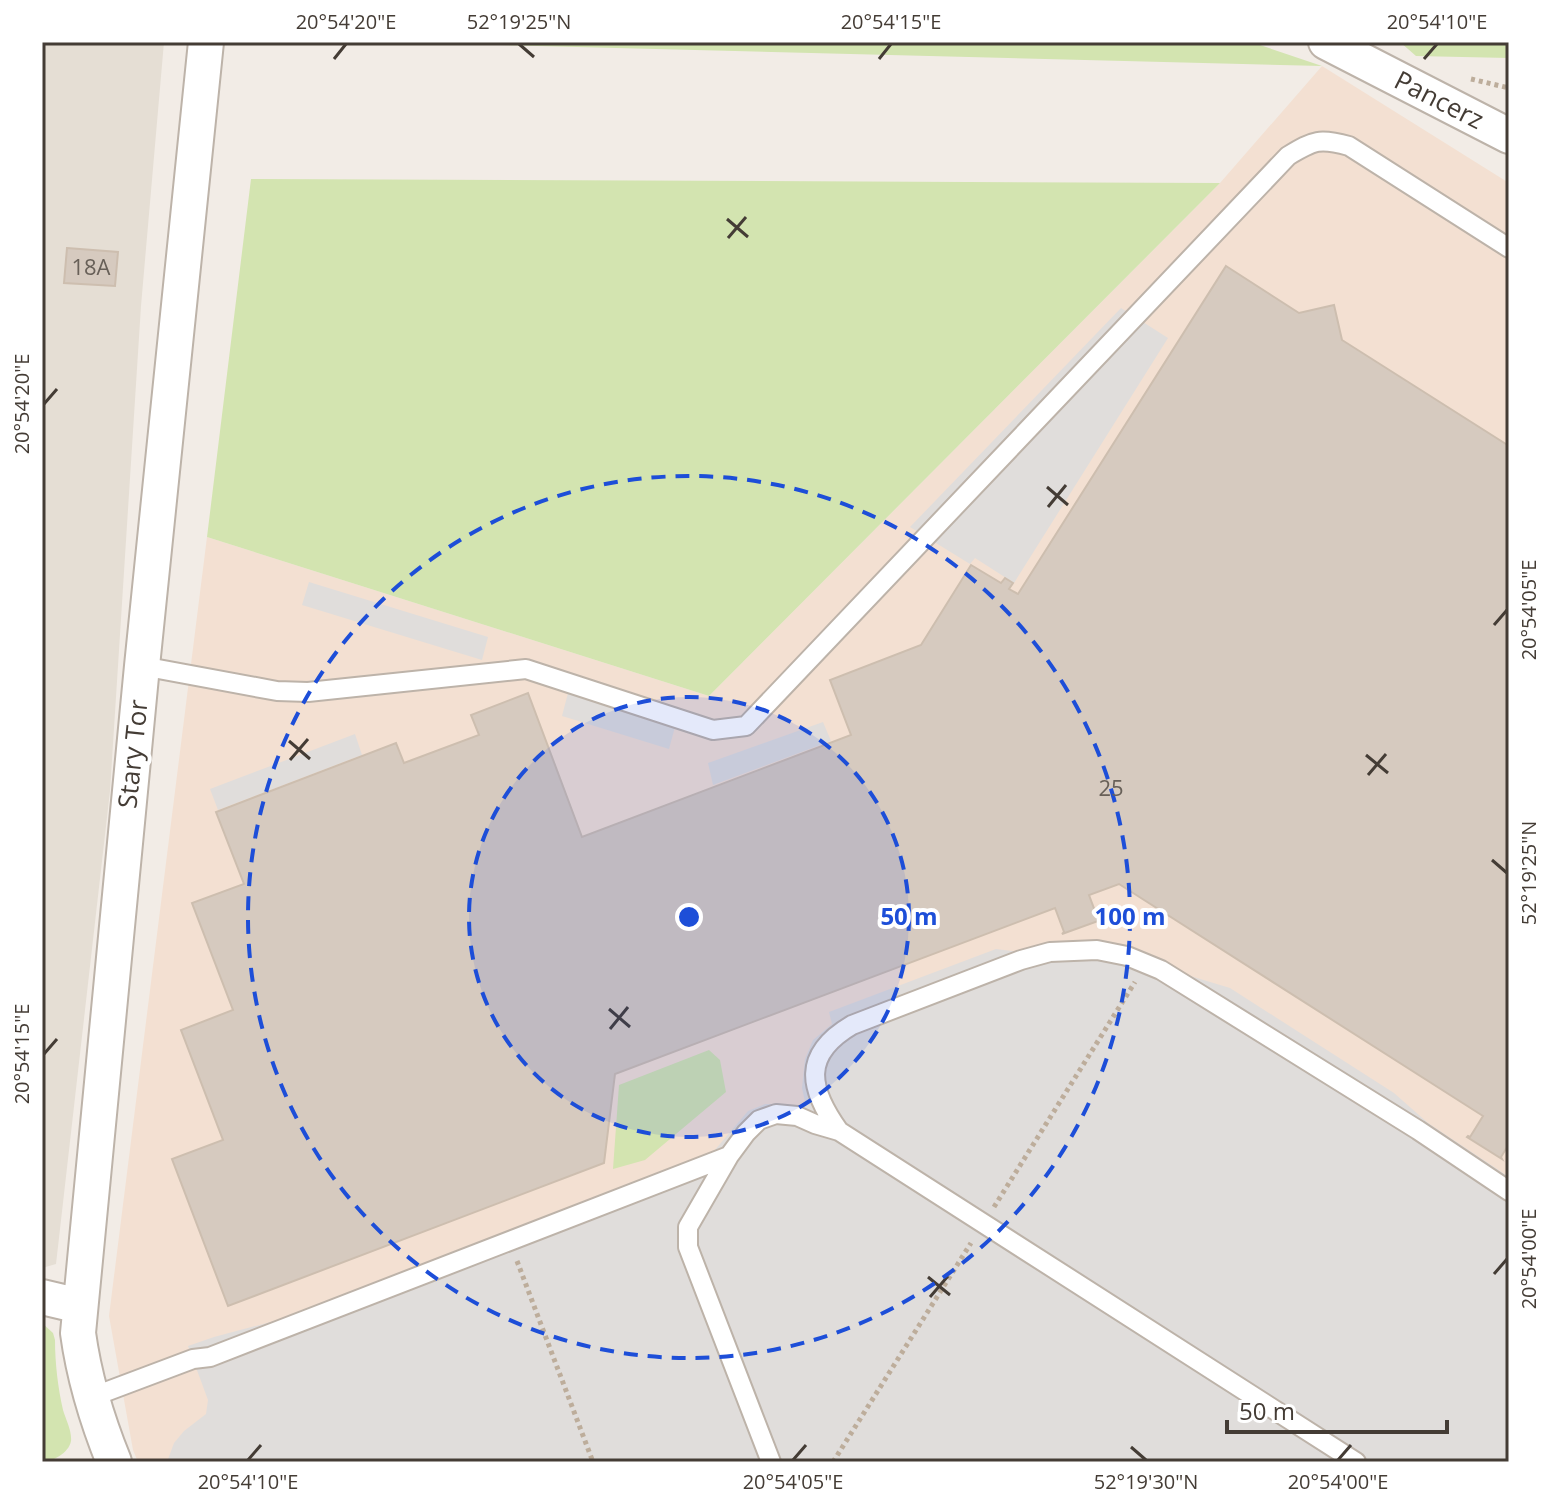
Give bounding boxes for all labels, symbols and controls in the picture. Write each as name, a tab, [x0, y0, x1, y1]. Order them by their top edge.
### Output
text: 20°54'20"E	[296, 8, 396, 35]
text: 52°19'25"N	[467, 8, 571, 35]
text: 20°54'15"E	[841, 8, 941, 35]
text: 20°54'10"E	[1387, 8, 1487, 35]
street label: Pancerz	[1389, 61, 1490, 137]
house number: 18A	[71, 251, 111, 281]
text: 20°54'20"E	[8, 354, 35, 454]
text: 20°54'05"E	[1515, 560, 1542, 660]
street label: Stary Tor	[108, 697, 156, 810]
house number: 25	[1098, 772, 1124, 802]
text: 52°19'25"N	[1515, 821, 1542, 925]
text: 50 m	[880, 899, 938, 932]
text: 100 m	[1095, 899, 1165, 932]
centre of rings	[675, 903, 703, 931]
text: 20°54'15"E	[8, 1004, 35, 1104]
text: 20°54'00"E	[1515, 1209, 1542, 1309]
scale bar	[1227, 1384, 1447, 1434]
text: 50 m	[1239, 1394, 1295, 1427]
text: 20°54'10"E	[198, 1468, 298, 1495]
text: 20°54'05"E	[743, 1468, 843, 1495]
text: 52°19'30"N	[1094, 1468, 1198, 1495]
text: 20°54'00"E	[1288, 1468, 1388, 1495]

